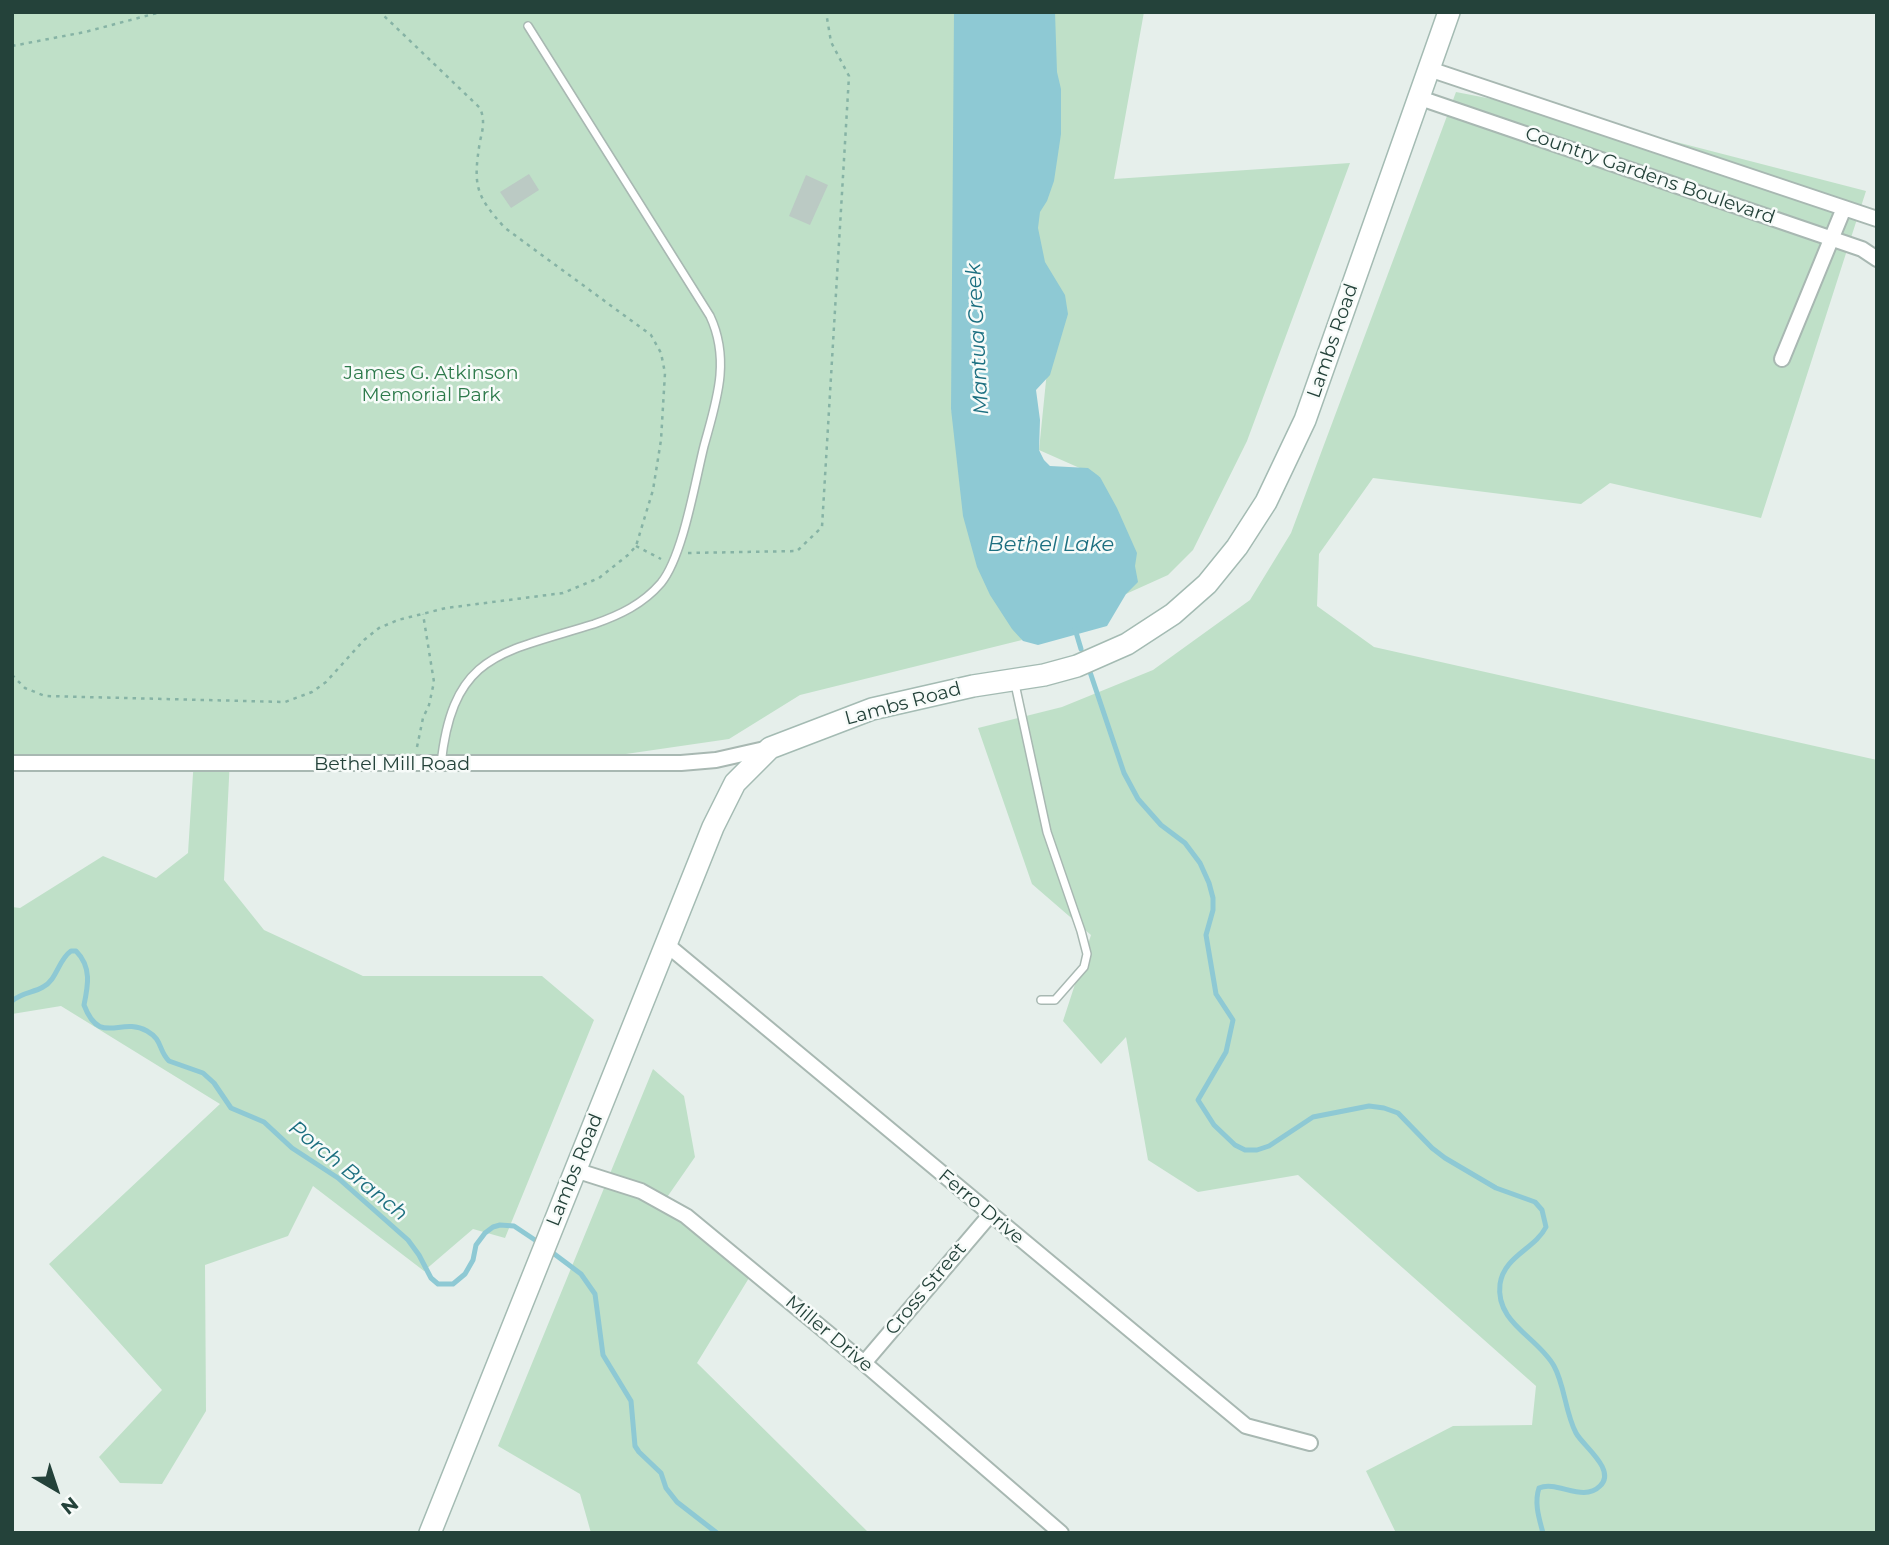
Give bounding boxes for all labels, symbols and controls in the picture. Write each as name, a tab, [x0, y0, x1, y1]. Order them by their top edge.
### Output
street label: Country Gardens Boulevard	[1522, 122, 1778, 230]
water label: Mantua Creek	[961, 262, 995, 416]
street label: Lambs Road	[1303, 281, 1363, 401]
park label: James G. Atkinson Memorial Park	[343, 362, 519, 406]
water label: Bethel Lake	[988, 532, 1114, 558]
street label: Lambs Road	[842, 678, 964, 730]
street label: Bethel Mill Road	[314, 753, 470, 775]
street label: Lambs Road	[542, 1110, 608, 1230]
water label: Porch Branch	[283, 1115, 413, 1227]
street label: Ferro Drive	[934, 1165, 1028, 1249]
street label: Cross Street	[881, 1238, 971, 1340]
street label: Miller Drive	[781, 1291, 877, 1377]
north arrow	[21, 1454, 91, 1524]
text: N	[56, 1492, 83, 1519]

